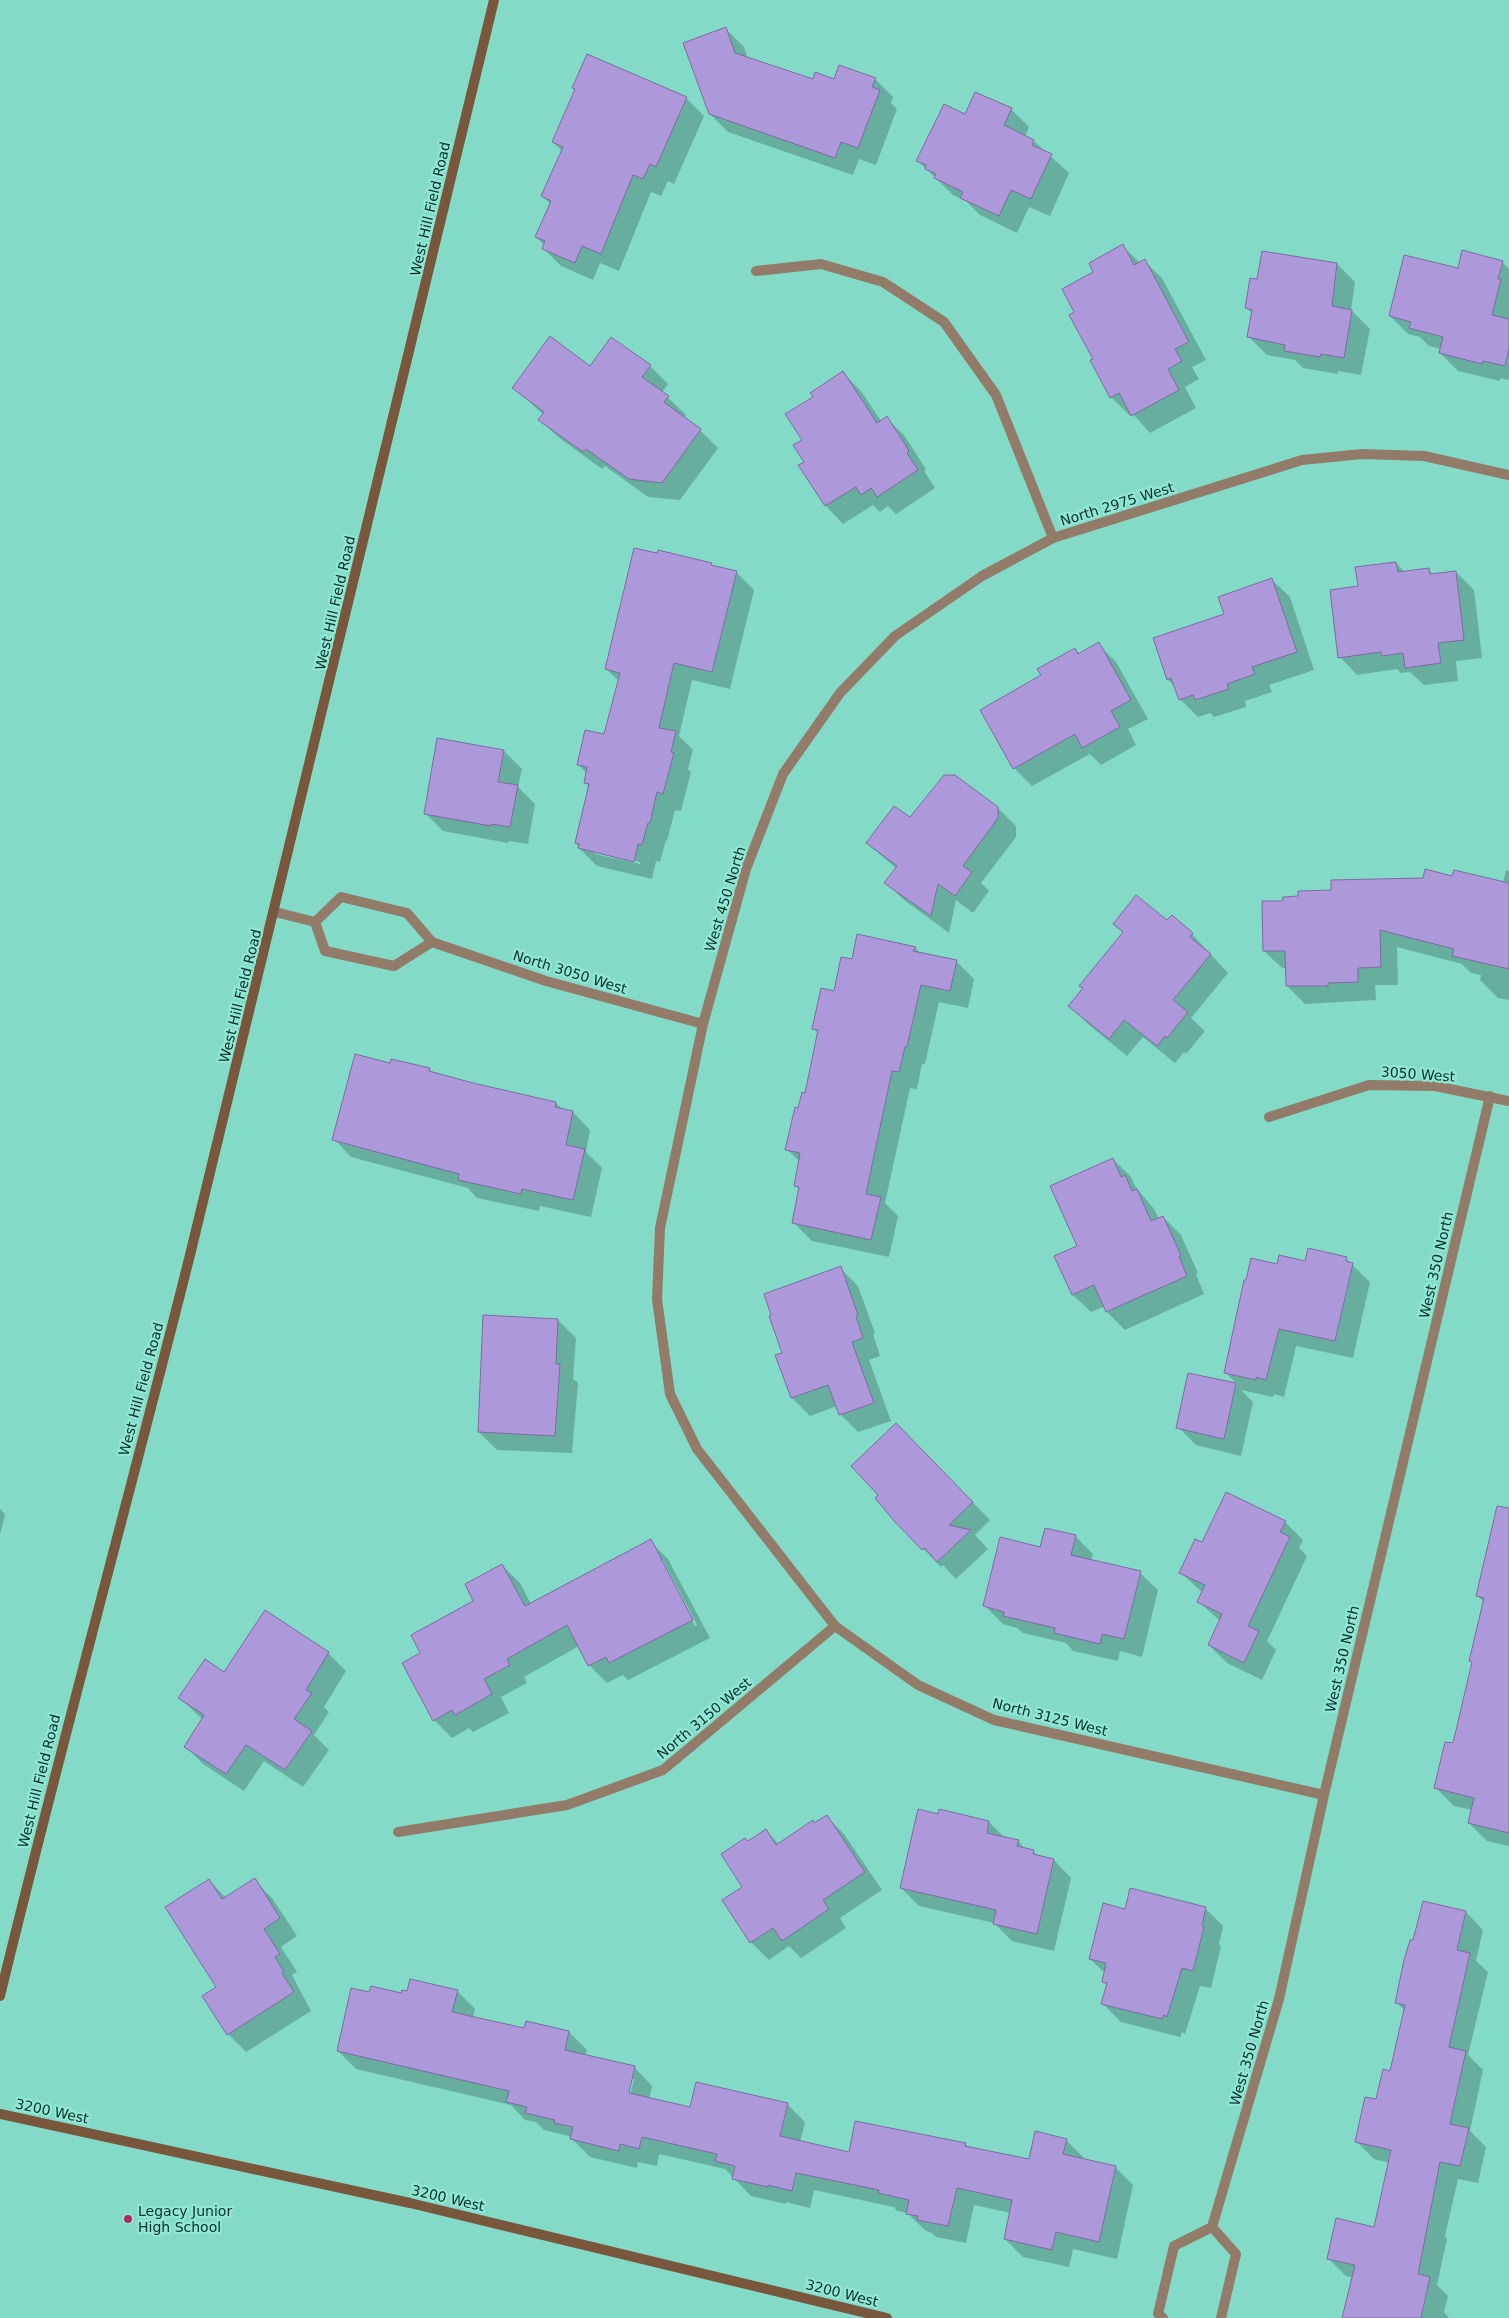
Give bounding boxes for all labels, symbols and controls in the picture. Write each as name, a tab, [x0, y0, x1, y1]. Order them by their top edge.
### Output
street label: West Hill Field Road	[407, 140, 453, 278]
street label: North 2975 West	[1058, 479, 1176, 529]
street label: West Hill Field Road	[312, 534, 358, 672]
street label: West 450 North	[701, 844, 749, 954]
street label: West Hill Field Road	[216, 927, 264, 1065]
street label: North 3050 West	[511, 947, 629, 997]
street label: 3050 West	[1380, 1063, 1456, 1085]
street label: West 350 North	[1416, 1210, 1456, 1320]
street label: West Hill Field Road	[115, 1321, 167, 1457]
street label: West 350 North	[1322, 1604, 1362, 1714]
street label: North 3150 West	[654, 1674, 755, 1762]
street label: North 3125 West	[991, 1695, 1110, 1739]
street label: West Hill Field Road	[15, 1712, 63, 1850]
street label: West 350 North	[1226, 1998, 1272, 2108]
street label: 3200 West	[14, 2095, 91, 2127]
street label: 3200 West	[410, 2182, 487, 2214]
place label: Legacy Junior High School	[138, 2203, 232, 2235]
marker: Legacy Junior High School	[122, 2213, 134, 2225]
street label: 3200 West	[804, 2276, 881, 2310]

